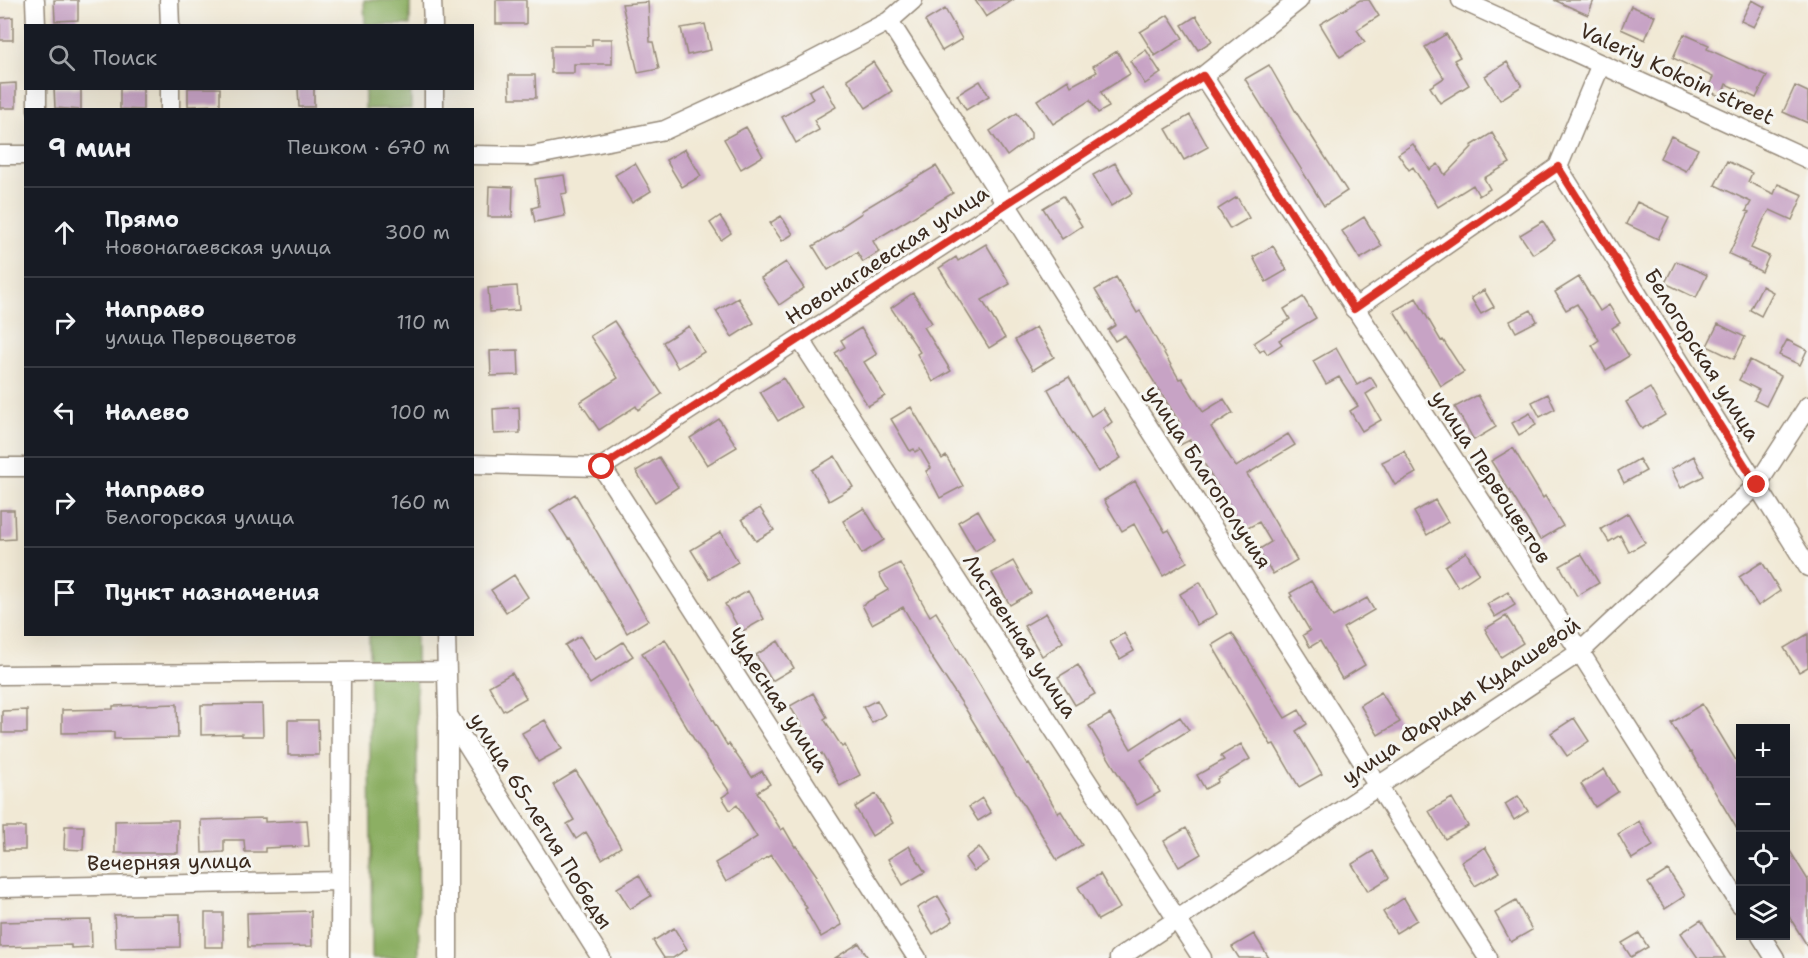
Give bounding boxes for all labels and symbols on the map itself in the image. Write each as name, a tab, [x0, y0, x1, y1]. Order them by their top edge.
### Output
street label: Valeriy Kokoin street	[1575, 17, 1779, 131]
street label: Новонагаевская улица	[780, 179, 994, 331]
street label: Белогорская улица	[1638, 263, 1766, 447]
street label: улица Благополучия	[1138, 380, 1278, 574]
street label: улица Первоцветов	[1424, 385, 1558, 569]
route start	[588, 453, 614, 479]
route end	[1743, 471, 1769, 497]
street label: Лиственная улица	[956, 549, 1084, 723]
street label: улица Фариды Кудашевой	[1337, 611, 1586, 791]
street label: Чудесная улица	[721, 622, 835, 778]
street label: улица 65-летия Победы	[463, 708, 619, 934]
street label: Вечерняя улица	[87, 847, 251, 877]

